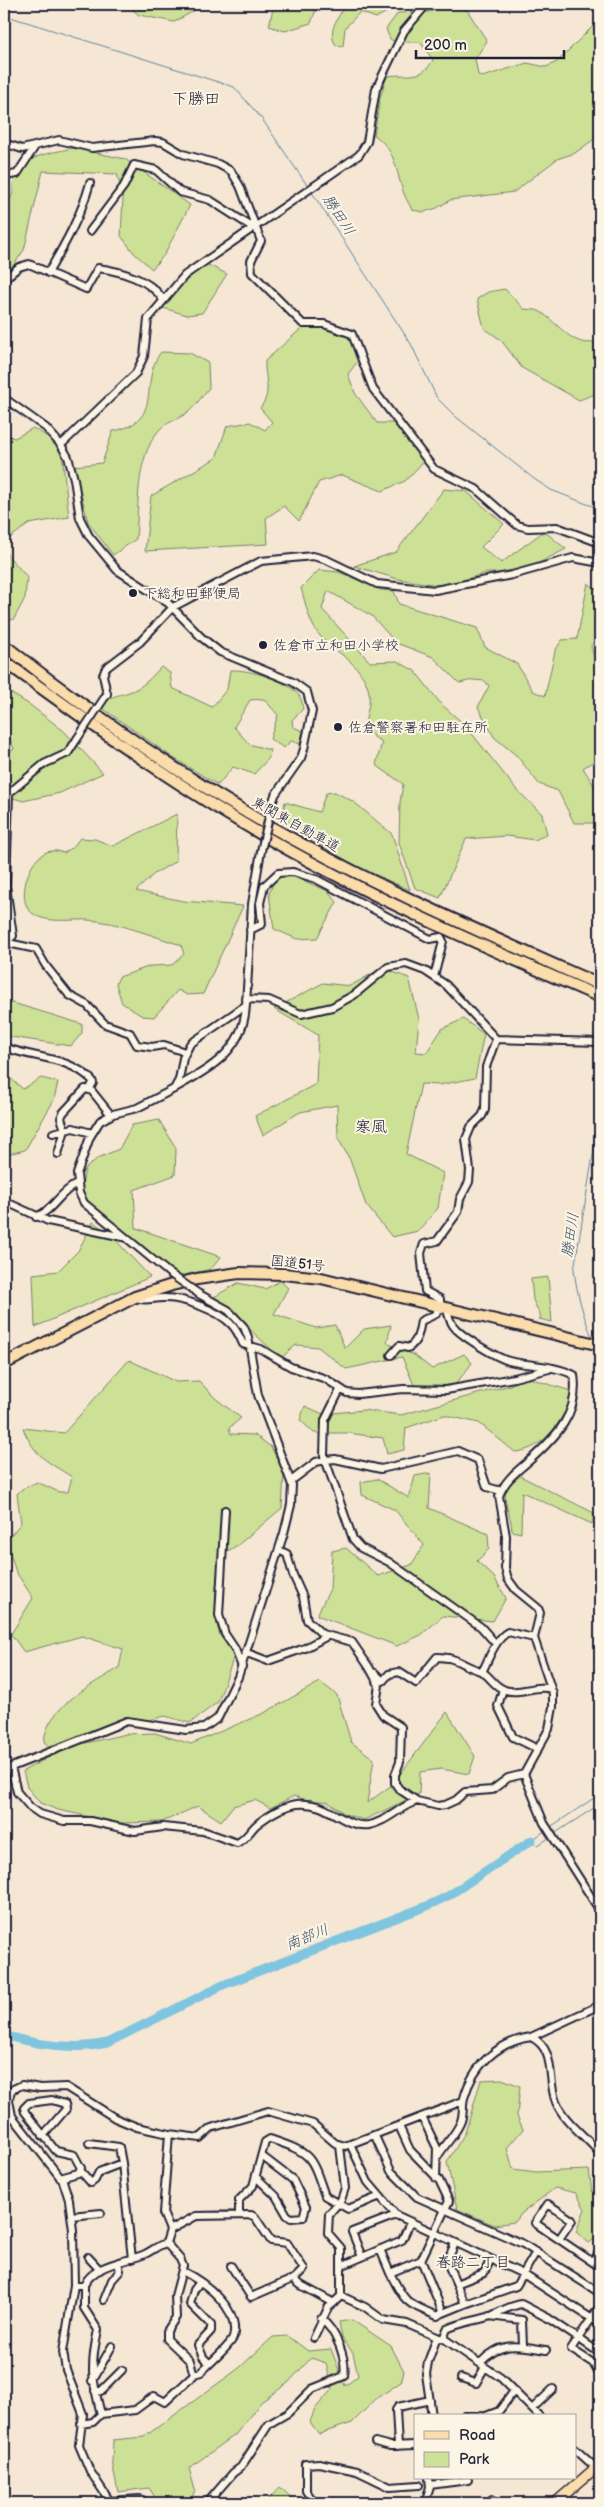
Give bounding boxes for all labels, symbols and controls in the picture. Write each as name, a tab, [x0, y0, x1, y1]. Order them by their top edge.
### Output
scale bar	[416, 28, 564, 60]
text: 200 m	[424, 36, 467, 55]
district label: 下勝田	[172, 90, 220, 109]
water label: 勝田川	[318, 191, 359, 239]
place label: 下総和田郵便局	[143, 585, 241, 602]
marker: 下総和田郵便局	[127, 587, 139, 599]
place label: 佐倉市立和田小学校	[273, 637, 399, 654]
marker: 佐倉市立和田小学校	[257, 639, 269, 651]
place label: 佐倉警察署和田駐在所	[348, 719, 488, 736]
marker: 佐倉警察署和田駐在所	[332, 721, 344, 733]
street label: 東関東自動車道	[249, 793, 343, 856]
district label: 寒風	[355, 1118, 387, 1137]
water label: 勝田川	[558, 1211, 583, 1259]
street label: 国道51号	[269, 1252, 326, 1275]
water label: 南部川	[283, 1920, 332, 1955]
district label: 春路二丁目	[435, 2253, 511, 2272]
legend	[414, 2414, 576, 2480]
text: Road	[459, 2426, 495, 2445]
text: Park	[459, 2450, 490, 2469]

